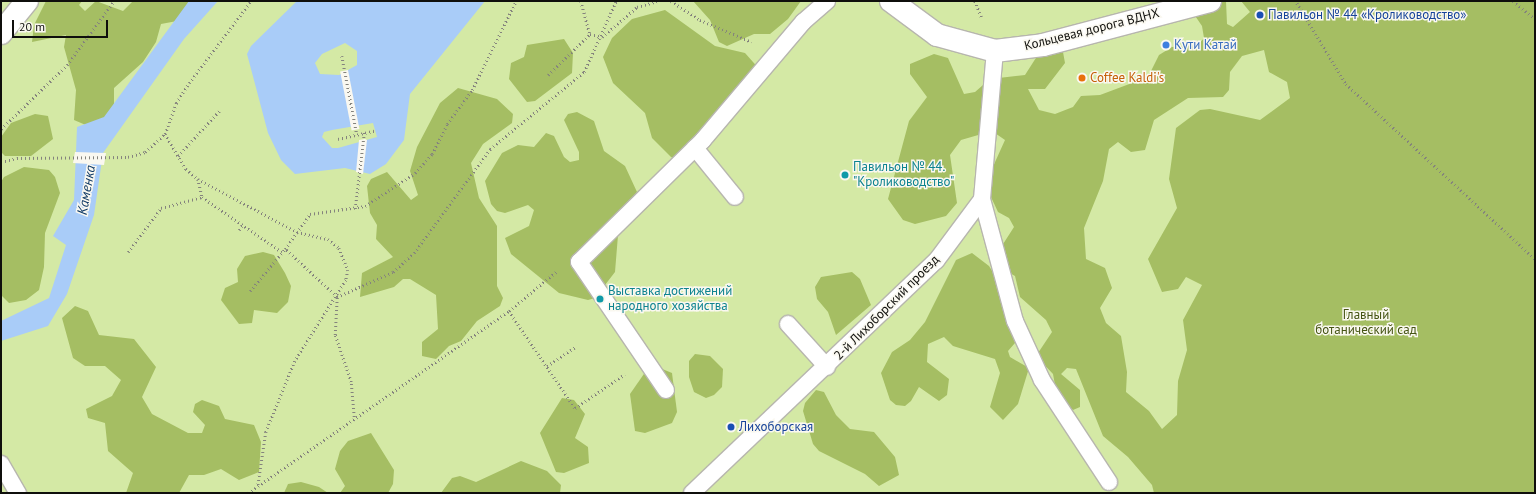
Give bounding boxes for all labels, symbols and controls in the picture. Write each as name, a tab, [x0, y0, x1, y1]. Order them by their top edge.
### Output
street label: Кольцевая дорога ВДНХ	[1023, 6, 1161, 54]
place label: Павильон № 44 «Кролиководство»	[1268, 7, 1467, 23]
marker: Павильон № 44 «Кролиководство»	[1255, 10, 1265, 20]
scale bar	[14, 12, 110, 38]
text: 20 m	[19, 19, 45, 34]
place label: Кути Катай	[1174, 37, 1237, 53]
marker: Кути Катай	[1161, 40, 1171, 50]
place label: Coffee Kaldi's	[1090, 70, 1164, 86]
marker: Coffee Kaldi's	[1077, 73, 1087, 83]
place label: Павильон № 44. "Кролиководство"	[853, 160, 954, 191]
water label: Каменка	[73, 164, 99, 216]
marker: Павильон № 44. "Кролиководство"	[840, 170, 850, 180]
street label: 2-й Лихоборский проезд	[831, 252, 943, 364]
place label: Выставка достижений народного хозяйства	[608, 284, 732, 315]
marker: Выставка достижений народного хозяйства	[595, 294, 605, 304]
park label: Главный ботанический сад	[1315, 308, 1417, 339]
place label: Лихоборская	[739, 419, 813, 435]
marker: Лихоборская	[726, 422, 736, 432]

